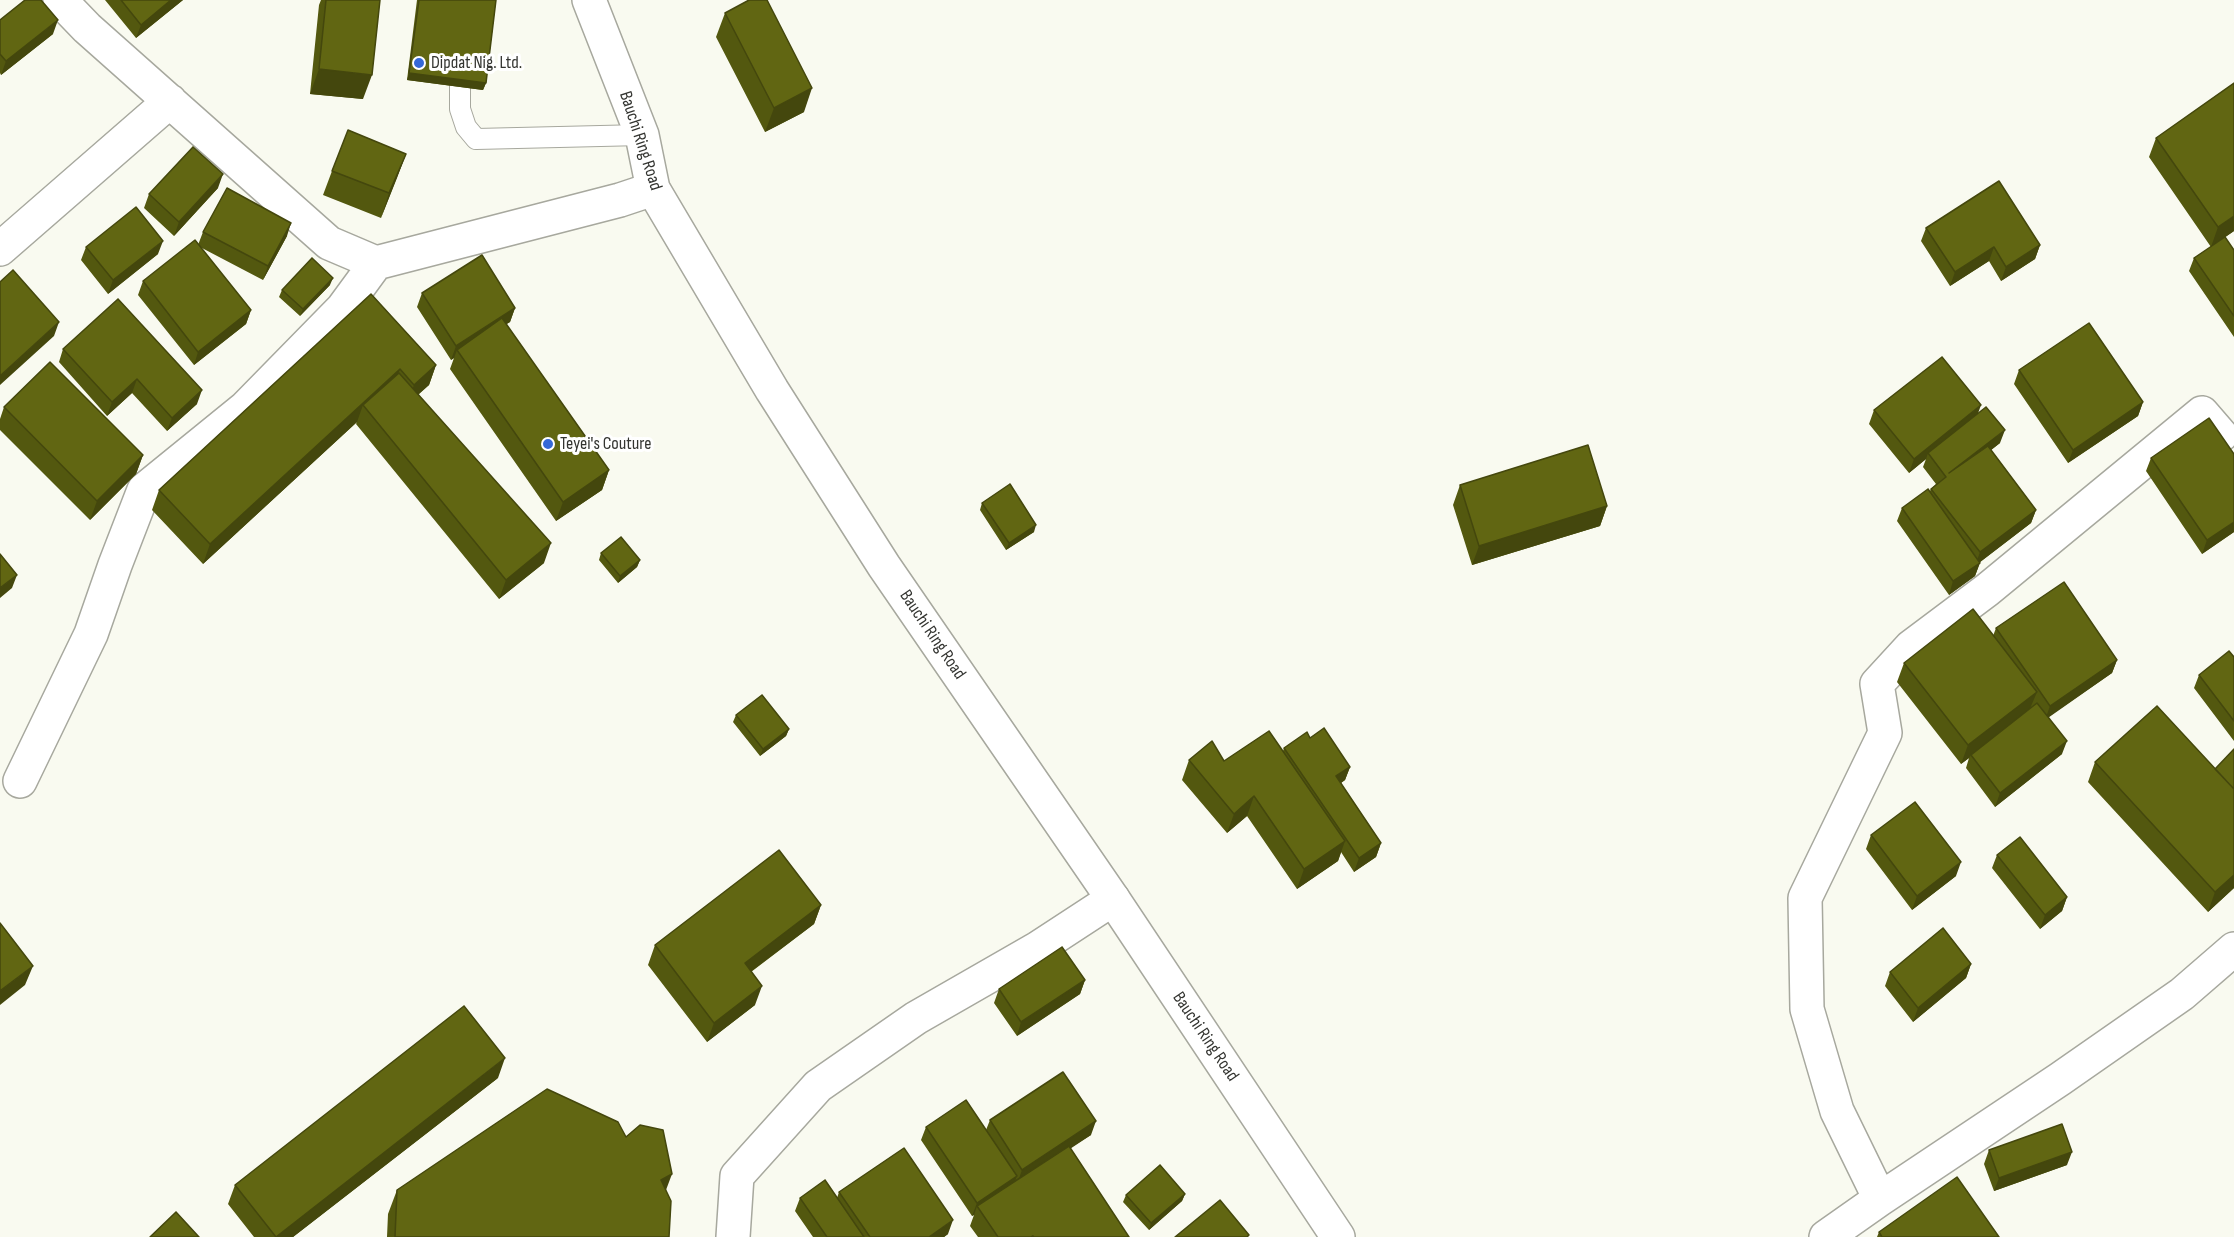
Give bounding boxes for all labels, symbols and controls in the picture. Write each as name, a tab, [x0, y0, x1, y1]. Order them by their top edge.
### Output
place label: Dipdat Nig. Ltd.	[431, 52, 522, 74]
marker: Dipdat Nig. Ltd.	[412, 56, 426, 70]
street label: Bauchi Ring Road	[614, 89, 666, 193]
place label: Teyei's Couture	[560, 433, 651, 455]
marker: Teyei's Couture	[541, 437, 555, 451]
street label: Bauchi Ring Road	[894, 586, 970, 684]
street label: Bauchi Ring Road	[1167, 988, 1243, 1086]

